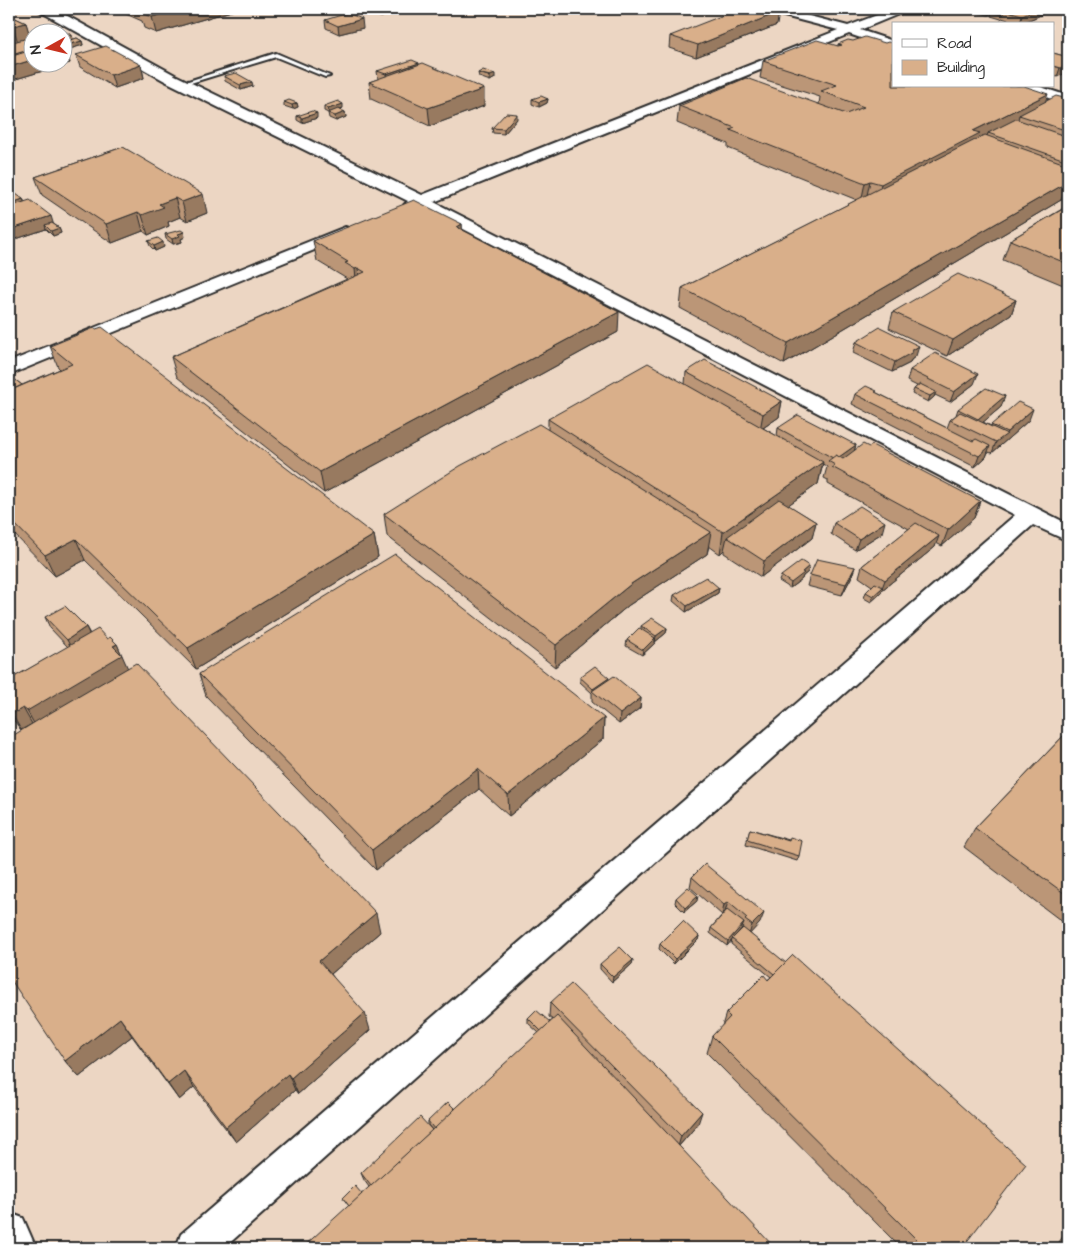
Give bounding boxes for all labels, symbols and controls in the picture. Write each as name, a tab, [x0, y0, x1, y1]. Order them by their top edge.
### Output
north arrow	[22, 22, 72, 72]
legend	[892, 22, 1054, 88]
text: Road	[937, 33, 972, 54]
text: N	[26, 44, 47, 55]
text: Building	[937, 57, 985, 79]

